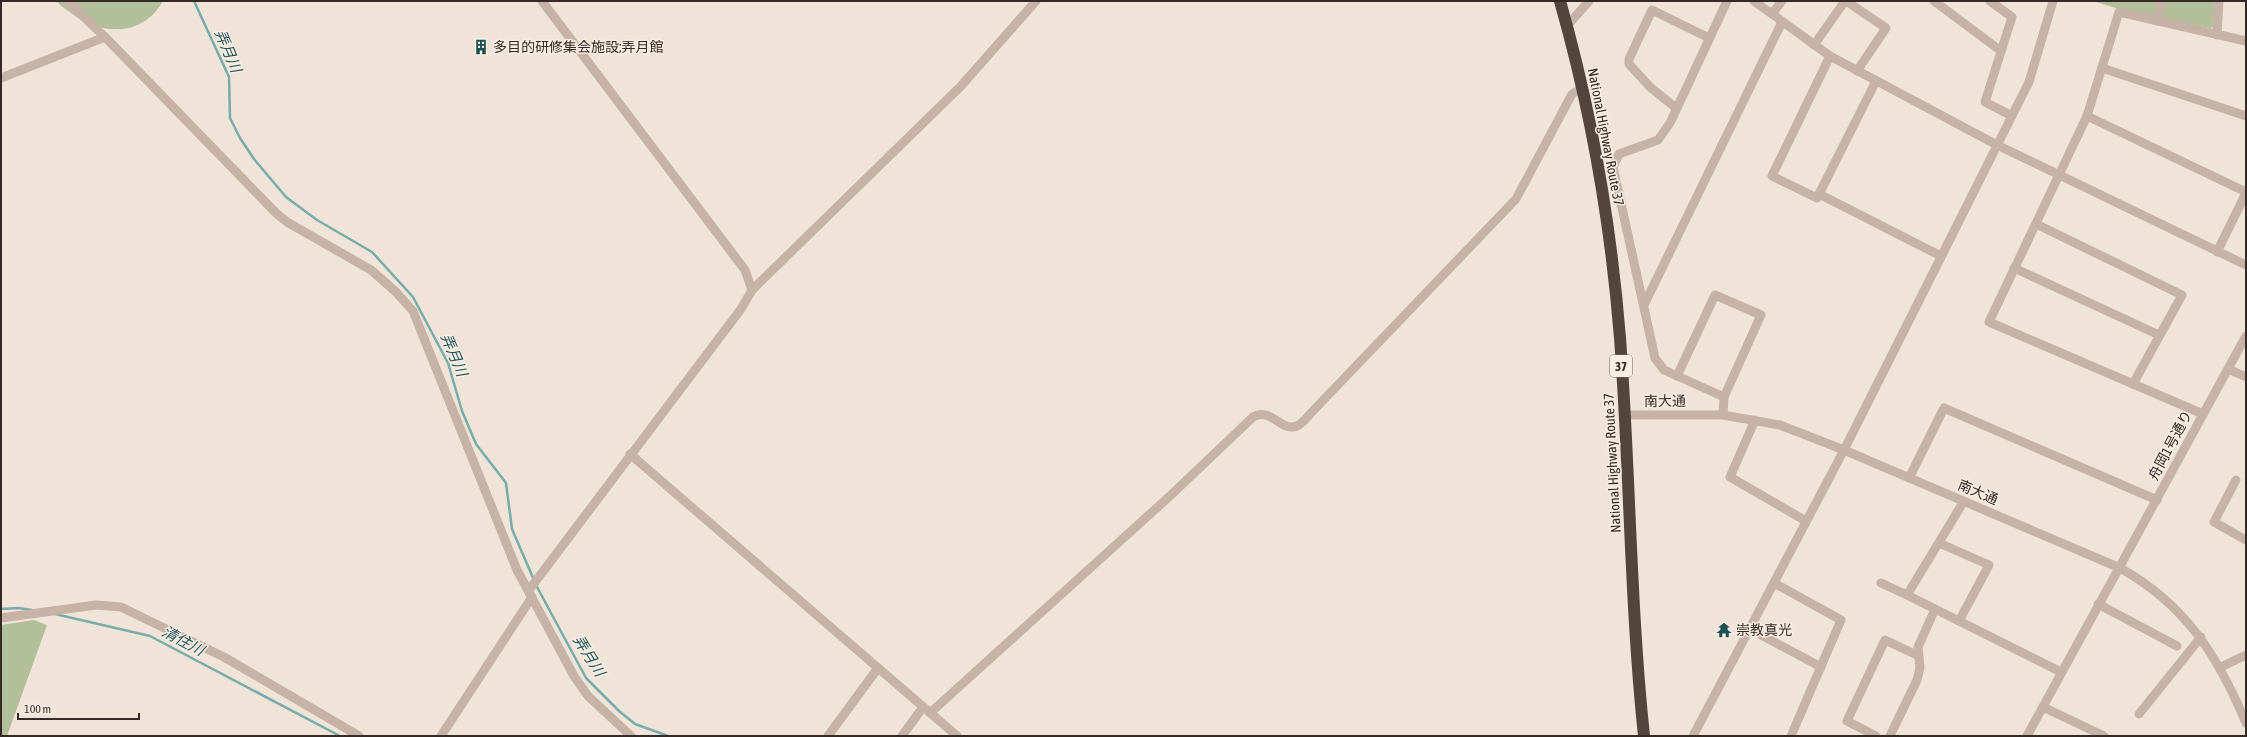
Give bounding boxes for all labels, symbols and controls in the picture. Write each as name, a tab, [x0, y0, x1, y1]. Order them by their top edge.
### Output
water label: 弄月川	[212, 27, 246, 77]
building icon: 多目的研修集会施設;弄月館	[472, 38, 490, 56]
place label: 多目的研修集会施設;弄月館	[493, 39, 664, 55]
street label: National Highway Route 37	[1585, 67, 1627, 207]
water label: 弄月川	[438, 331, 472, 381]
road number: 37	[1610, 355, 1632, 377]
street label: National Highway Route 37	[1600, 393, 1624, 533]
street label: 南大通	[1644, 393, 1686, 409]
street label: 舟岡1号通り	[2145, 407, 2195, 483]
street label: 南大通	[1956, 476, 2000, 508]
temple icon: 崇教真光	[1715, 621, 1733, 639]
water label: 清住川	[159, 622, 209, 660]
place label: 崇教真光	[1736, 622, 1792, 638]
water label: 弄月川	[570, 632, 610, 681]
scale bar	[18, 695, 139, 721]
text: 100 m	[24, 702, 51, 716]

